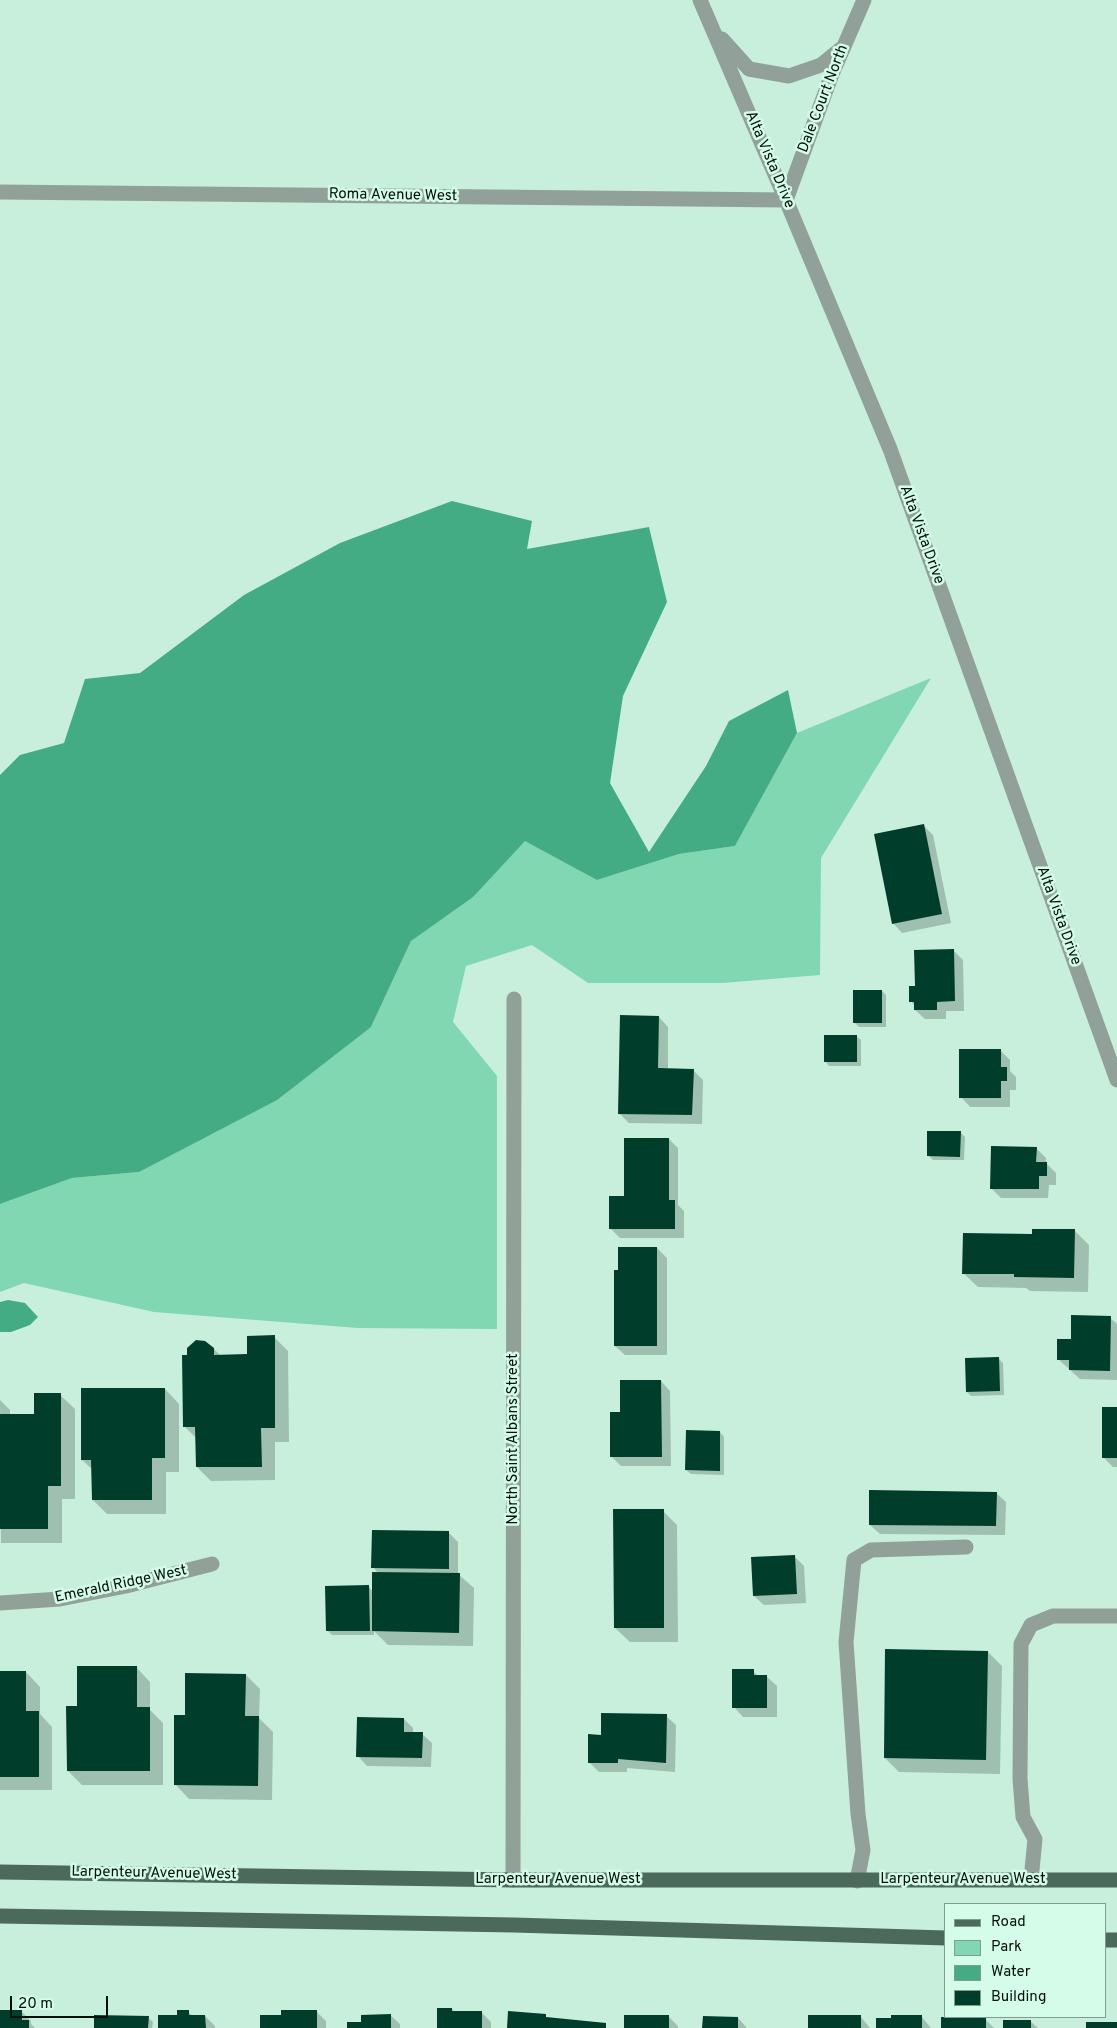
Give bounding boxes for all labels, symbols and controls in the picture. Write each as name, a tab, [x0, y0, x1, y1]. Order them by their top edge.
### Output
street label: Dale Court North	[795, 42, 853, 156]
street label: Alta Vista Drive	[740, 109, 798, 211]
street label: Roma Avenue West	[329, 186, 457, 206]
street label: Alta Vista Drive	[895, 483, 947, 587]
street label: Alta Vista Drive	[1032, 864, 1084, 968]
street label: North Saint Albans Street	[505, 1353, 523, 1525]
street label: Emerald Ridge West	[53, 1562, 189, 1608]
street label: Larpenteur Avenue West	[71, 1864, 237, 1884]
street label: Larpenteur Avenue West	[475, 1871, 641, 1889]
street label: Larpenteur Avenue West	[880, 1871, 1046, 1889]
legend	[944, 1903, 1107, 2018]
text: Road	[991, 1913, 1026, 1932]
text: Park	[991, 1938, 1022, 1957]
text: Water	[991, 1963, 1030, 1982]
scale bar	[12, 1986, 110, 2018]
text: Building	[991, 1988, 1046, 2007]
text: 20 m	[18, 1995, 53, 2014]

